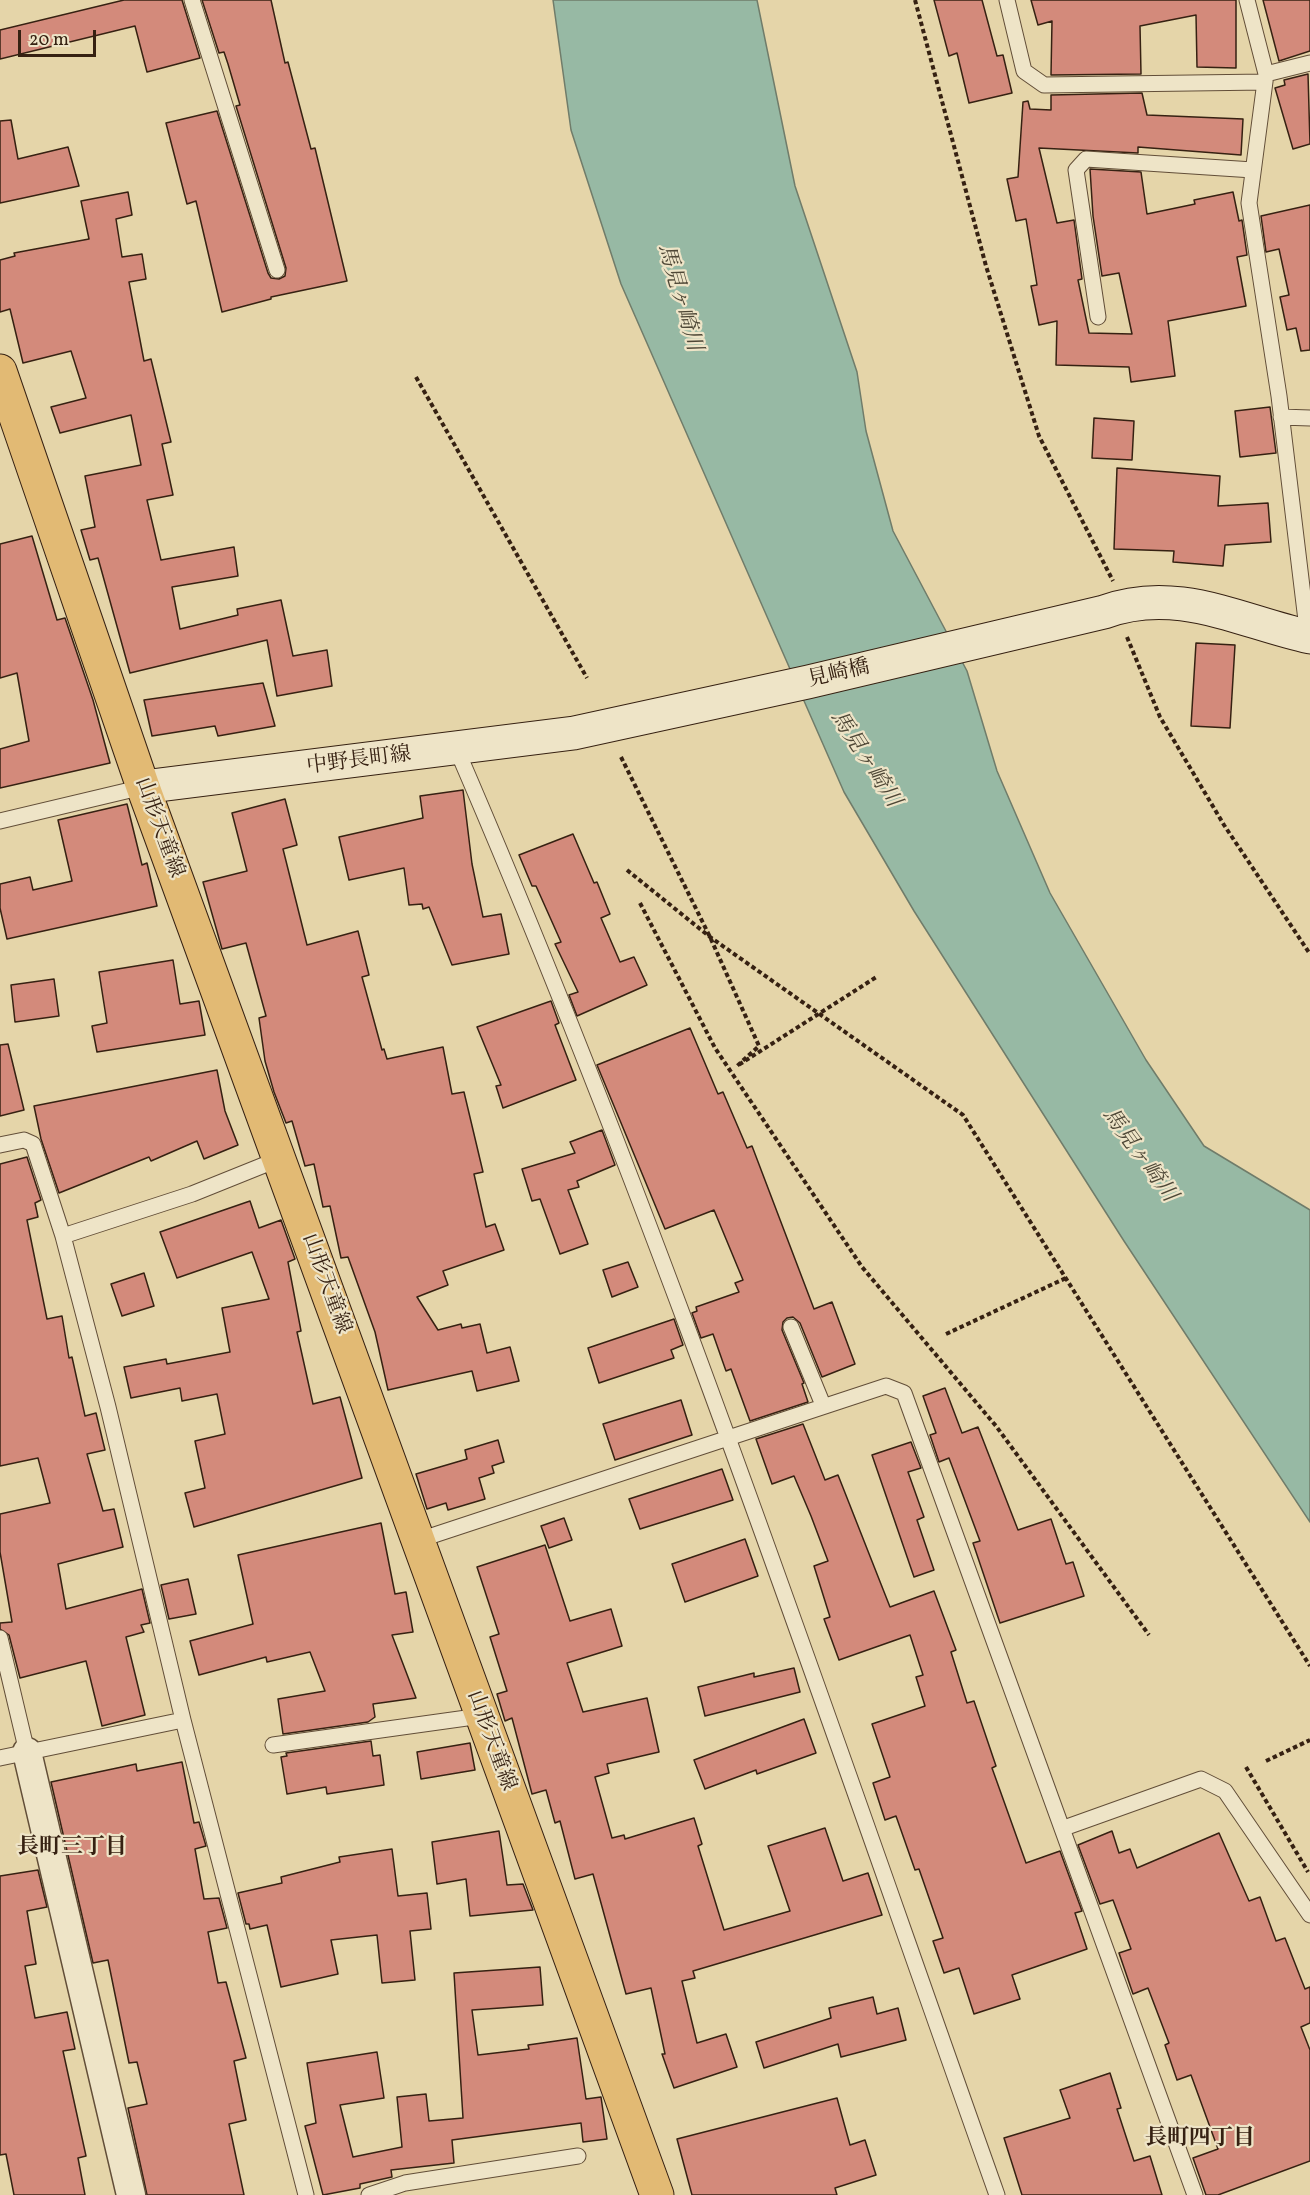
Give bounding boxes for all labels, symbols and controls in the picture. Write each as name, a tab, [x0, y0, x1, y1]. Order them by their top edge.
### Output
scale bar	[21, 18, 99, 56]
text: 20 m	[29, 28, 69, 53]
water label: 馬見ヶ崎川	[650, 241, 706, 355]
street label: 見崎橋	[805, 656, 873, 694]
water label: 馬見ヶ崎川	[823, 707, 905, 813]
street label: 中野長町線	[305, 743, 413, 781]
street label: 山形天童線	[128, 774, 188, 882]
water label: 馬見ヶ崎川	[1095, 1104, 1181, 1208]
street label: 山形天童線	[295, 1230, 355, 1338]
street label: 山形天童線	[460, 1687, 520, 1795]
district label: 長町三丁目	[17, 1836, 127, 1862]
district label: 長町四丁目	[1145, 2127, 1255, 2153]

